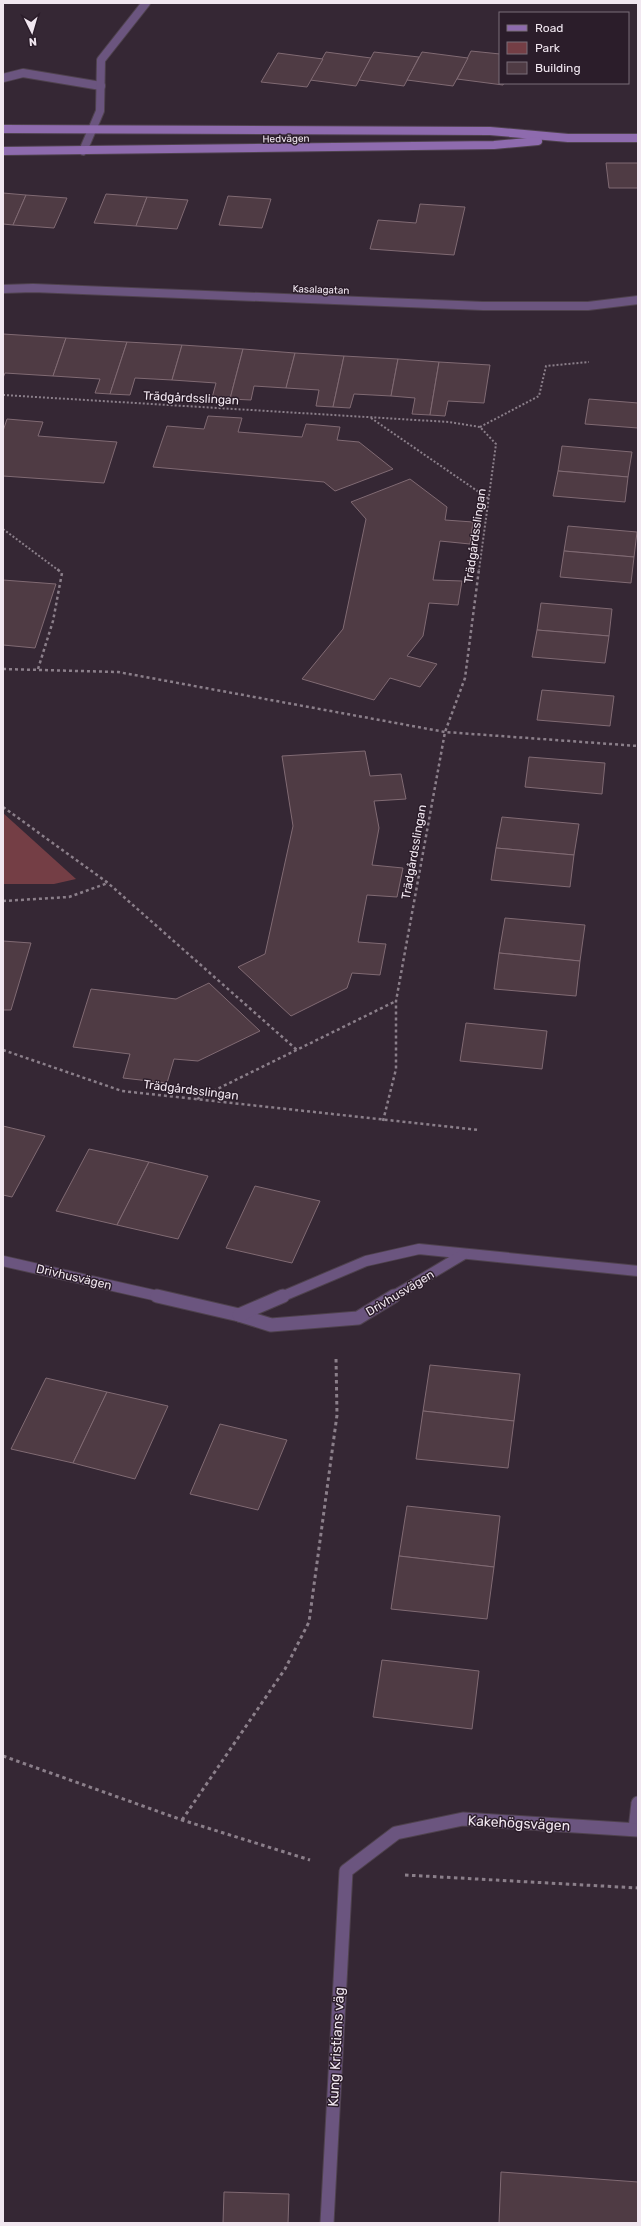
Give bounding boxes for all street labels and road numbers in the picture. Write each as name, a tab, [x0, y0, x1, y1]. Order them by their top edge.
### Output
street label: Hedvägen	[262, 133, 310, 145]
street label: Kasalagatan	[292, 283, 350, 297]
street label: Trädgårdsslingan	[143, 388, 239, 408]
street label: Trädgårdsslingan	[461, 488, 489, 584]
street label: Trädgårdsslingan	[399, 804, 429, 900]
street label: Trädgårdsslingan	[143, 1077, 239, 1103]
street label: Drivhusvägen	[35, 1262, 113, 1292]
street label: Drivhusvägen	[363, 1267, 437, 1319]
street label: Kakehögsvägen	[467, 1812, 571, 1835]
street label: Kung Kristians väg	[325, 1987, 348, 2107]

